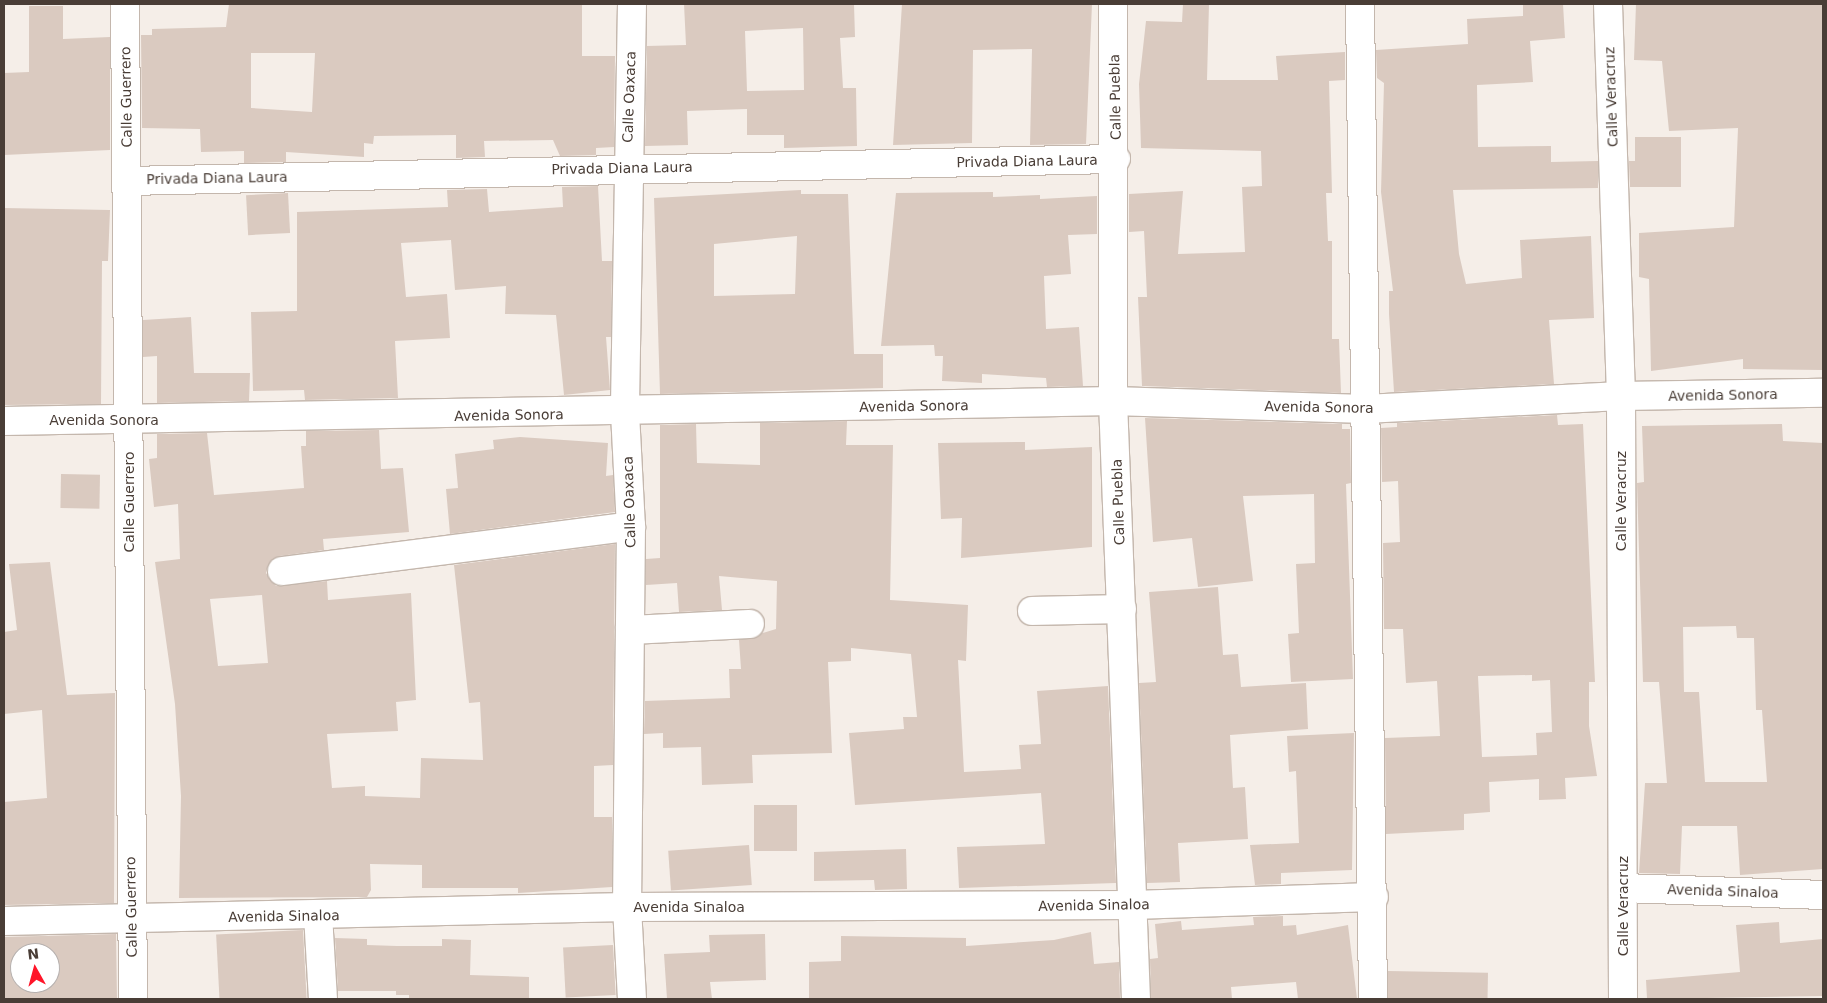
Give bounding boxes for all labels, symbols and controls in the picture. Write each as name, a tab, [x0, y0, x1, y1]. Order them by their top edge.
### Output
street label: Calle Guerrero	[117, 46, 135, 148]
street label: Calle Veracruz	[1601, 47, 1621, 147]
street label: Calle Oaxaca	[619, 51, 639, 143]
street label: Calle Puebla	[1106, 54, 1124, 140]
street label: Privada Diana Laura	[956, 151, 1098, 171]
street label: Privada Diana Laura	[551, 158, 693, 178]
street label: Privada Diana Laura	[146, 168, 288, 188]
street label: Avenida Sonora	[1668, 386, 1778, 404]
street label: Avenida Sonora	[859, 397, 969, 415]
street label: Avenida Sonora	[1264, 398, 1374, 416]
street label: Avenida Sonora	[454, 406, 564, 424]
street label: Avenida Sonora	[49, 412, 159, 428]
street label: Calle Guerrero	[121, 451, 137, 553]
street label: Calle Veracruz	[1613, 451, 1629, 551]
street label: Calle Oaxaca	[619, 456, 639, 548]
street label: Calle Puebla	[1108, 459, 1128, 545]
street label: Calle Guerrero	[122, 856, 140, 958]
street label: Calle Veracruz	[1615, 856, 1631, 956]
street label: Avenida Sinaloa	[1667, 881, 1779, 901]
street label: Avenida Sinaloa	[1038, 896, 1150, 914]
street label: Avenida Sinaloa	[633, 899, 745, 915]
street label: Avenida Sinaloa	[228, 907, 340, 925]
north arrow	[10, 943, 60, 993]
text: N	[27, 945, 40, 963]

